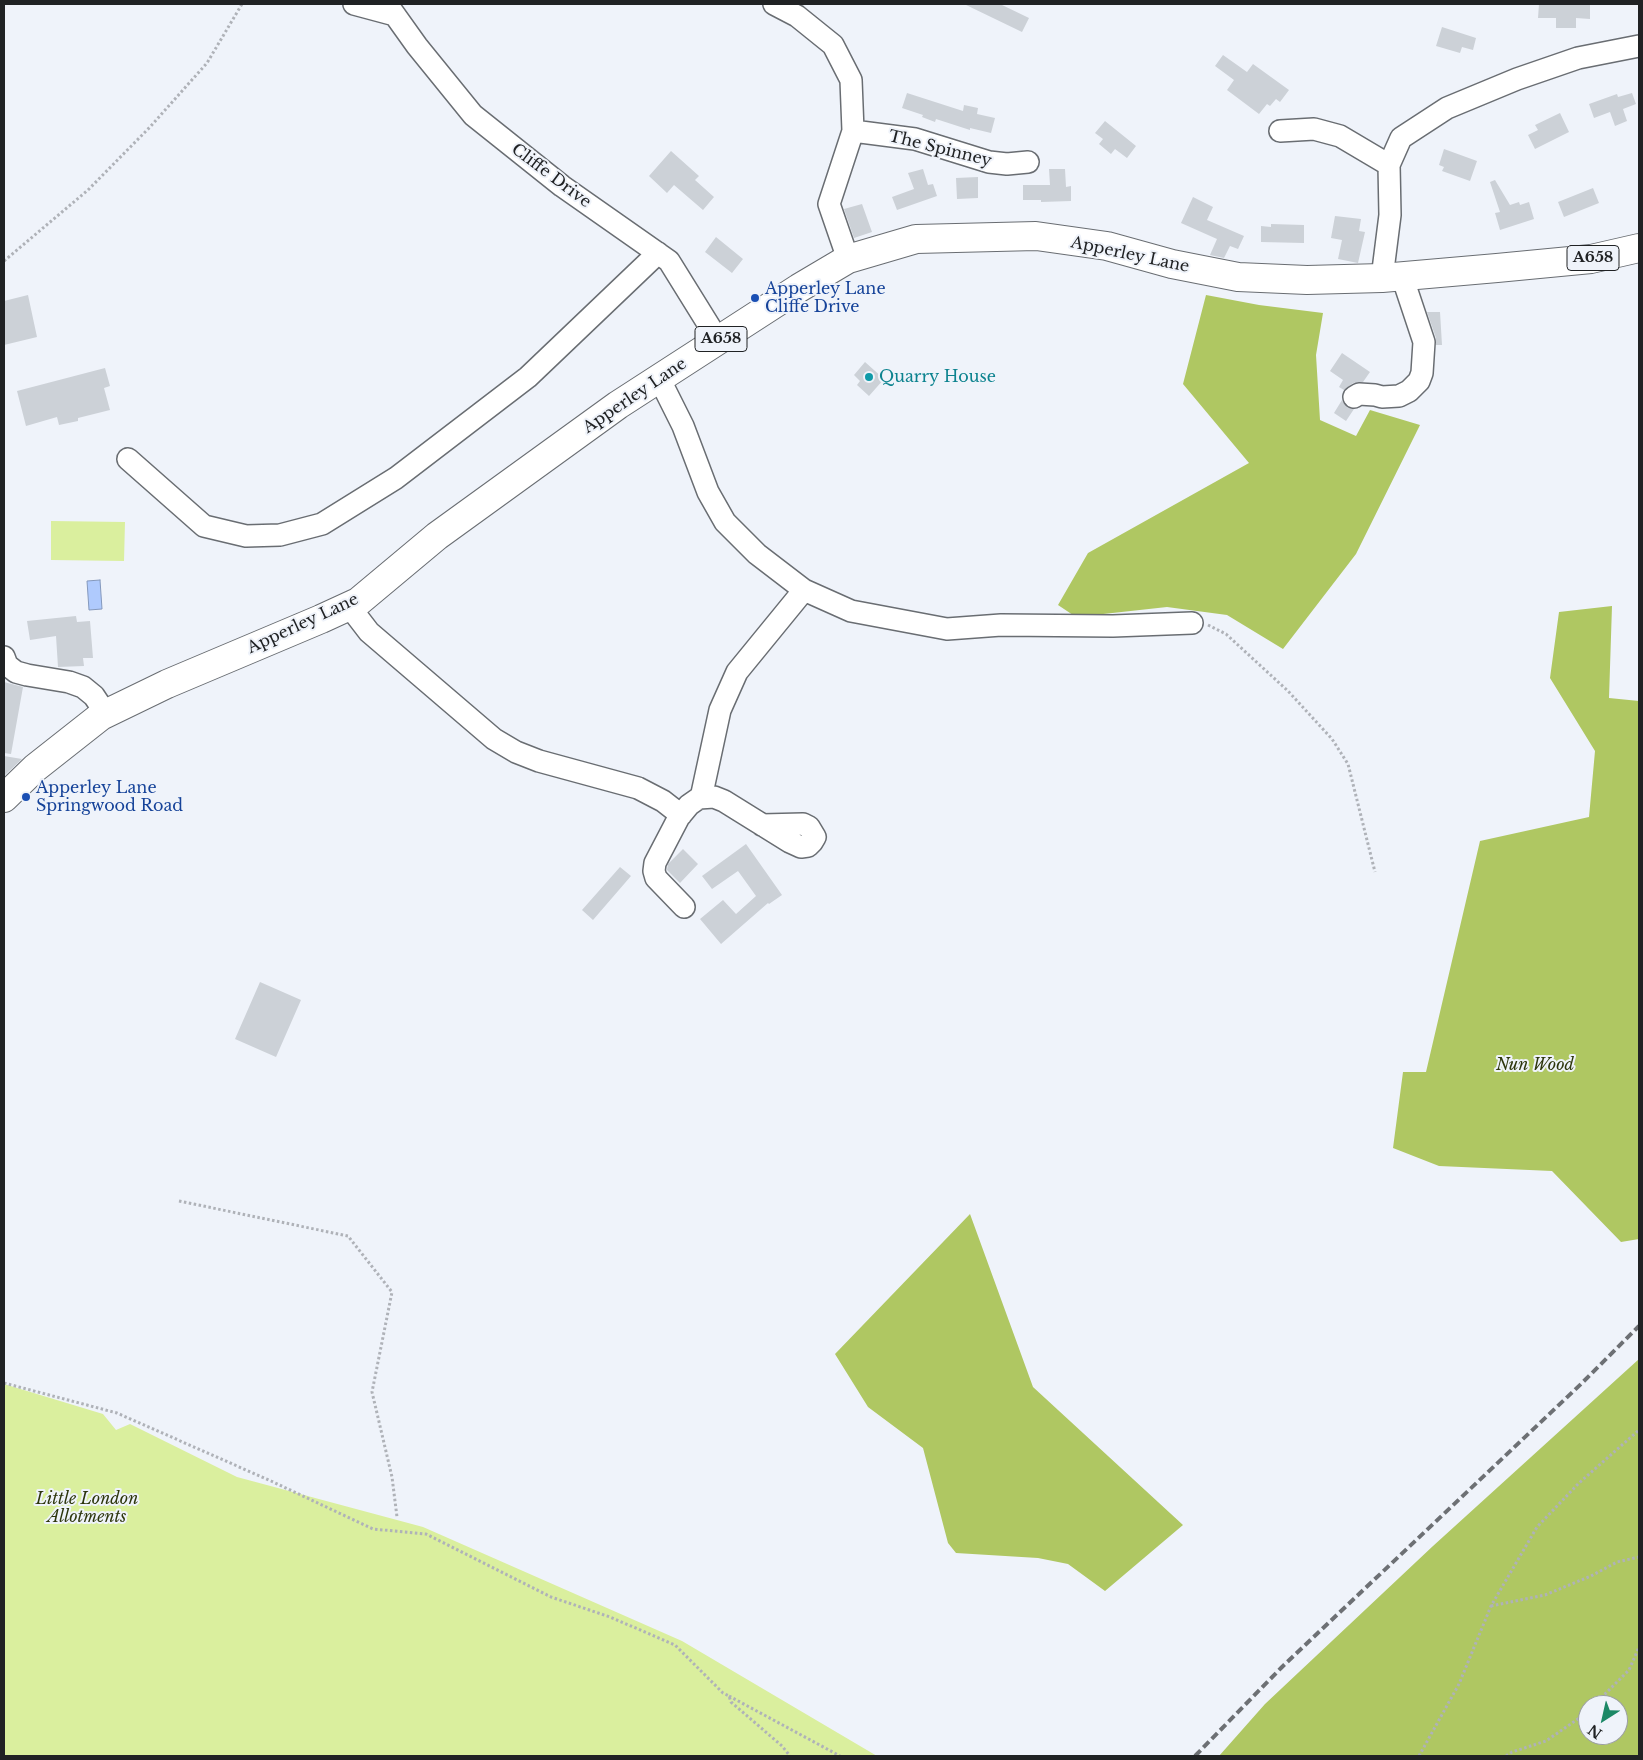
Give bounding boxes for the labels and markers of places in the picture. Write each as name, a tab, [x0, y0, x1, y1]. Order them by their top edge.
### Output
place label: Apperley Lane Cliffe Drive	[765, 279, 886, 317]
marker: Apperley Lane Cliffe Drive	[749, 292, 761, 304]
place label: Quarry House	[879, 367, 996, 387]
marker: Quarry House	[863, 371, 875, 383]
place label: Apperley Lane Springwood Road	[36, 778, 183, 816]
marker: Apperley Lane Springwood Road	[20, 791, 32, 803]

